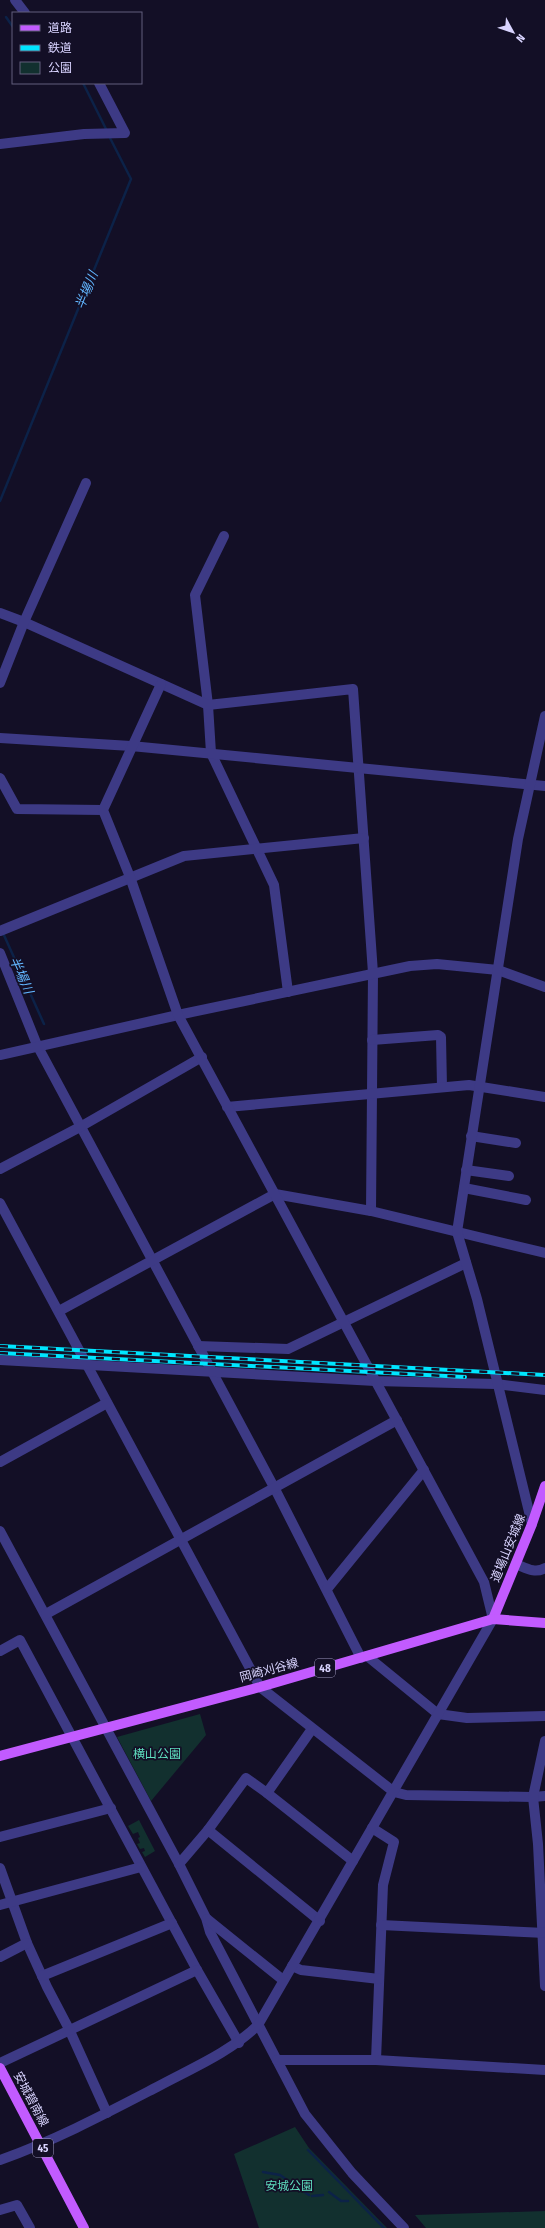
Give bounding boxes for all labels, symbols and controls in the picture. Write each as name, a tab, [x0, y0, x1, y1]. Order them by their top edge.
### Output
legend	[12, 12, 142, 84]
north arrow	[493, 12, 533, 52]
text: 道路	[48, 21, 72, 35]
text: N	[513, 31, 527, 45]
text: 鉄道	[48, 41, 72, 55]
text: 公園	[48, 61, 72, 75]
water label: 半場川	[72, 267, 101, 311]
water label: 半場川	[7, 954, 37, 998]
street label: 道場山安城線	[488, 1512, 528, 1584]
street label: 岡崎刈谷線	[238, 1655, 300, 1685]
road number: 48	[315, 1659, 335, 1677]
park label: 横山公園	[133, 1747, 181, 1761]
street label: 安城碧南線	[11, 2069, 51, 2129]
road number: 45	[33, 2139, 53, 2157]
park label: 安城公園	[265, 2179, 313, 2193]

